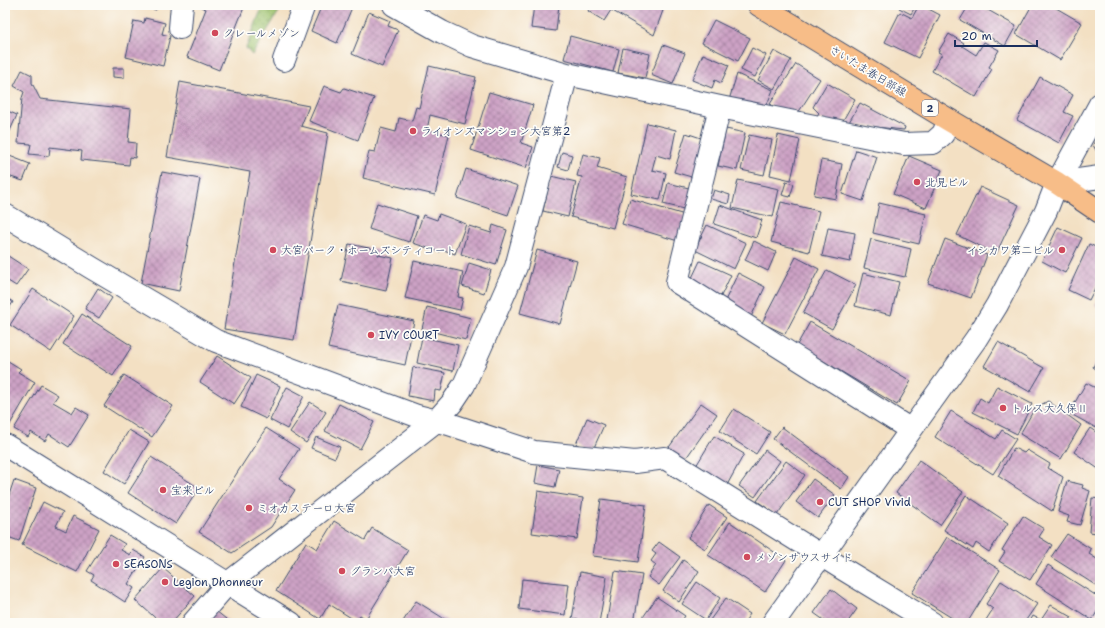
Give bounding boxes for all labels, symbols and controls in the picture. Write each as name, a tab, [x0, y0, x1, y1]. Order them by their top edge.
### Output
scale bar	[955, 22, 1037, 48]
place label: クレールメゾン	[223, 26, 300, 41]
marker: クレールメゾン	[210, 28, 220, 38]
text: 20 m	[961, 28, 992, 44]
street label: さいたま春日部線	[827, 42, 909, 100]
road number: 2	[922, 100, 938, 116]
place label: ライオンズマンション大宮第2	[421, 124, 570, 139]
marker: ライオンズマンション大宮第2	[408, 126, 418, 136]
place label: 北見ビル	[925, 175, 969, 190]
marker: 北見ビル	[912, 177, 922, 187]
place label: 大宮パーク・ホームズシティコート	[281, 243, 457, 258]
place label: イシカワ第二ビル	[966, 243, 1054, 258]
marker: 大宮パーク・ホームズシティコート	[268, 245, 278, 255]
marker: イシカワ第二ビル	[1057, 245, 1067, 255]
place label: IVY COURT	[379, 328, 439, 343]
marker: IVY COURT	[366, 330, 376, 340]
place label: トルス大久保Ⅱ	[1011, 401, 1088, 416]
marker: トルス大久保Ⅱ	[998, 403, 1008, 413]
place label: 宝来ビル	[171, 483, 215, 498]
marker: 宝来ビル	[158, 485, 168, 495]
place label: CUT SHOP Vivid	[828, 495, 911, 510]
marker: CUT SHOP Vivid	[815, 497, 825, 507]
place label: ミオカステーロ大宮	[257, 501, 356, 516]
marker: ミオカステーロ大宮	[244, 503, 254, 513]
place label: メゾンサウスサイド	[755, 550, 853, 565]
marker: メゾンサウスサイド	[742, 552, 752, 562]
place label: SEASONS	[124, 557, 173, 572]
marker: SEASONS	[111, 559, 121, 569]
place label: グランパ大宮	[350, 564, 416, 579]
marker: グランパ大宮	[337, 566, 347, 576]
place label: Legion Dhonneur	[173, 575, 263, 590]
marker: Legion Dhonneur	[160, 577, 170, 587]

